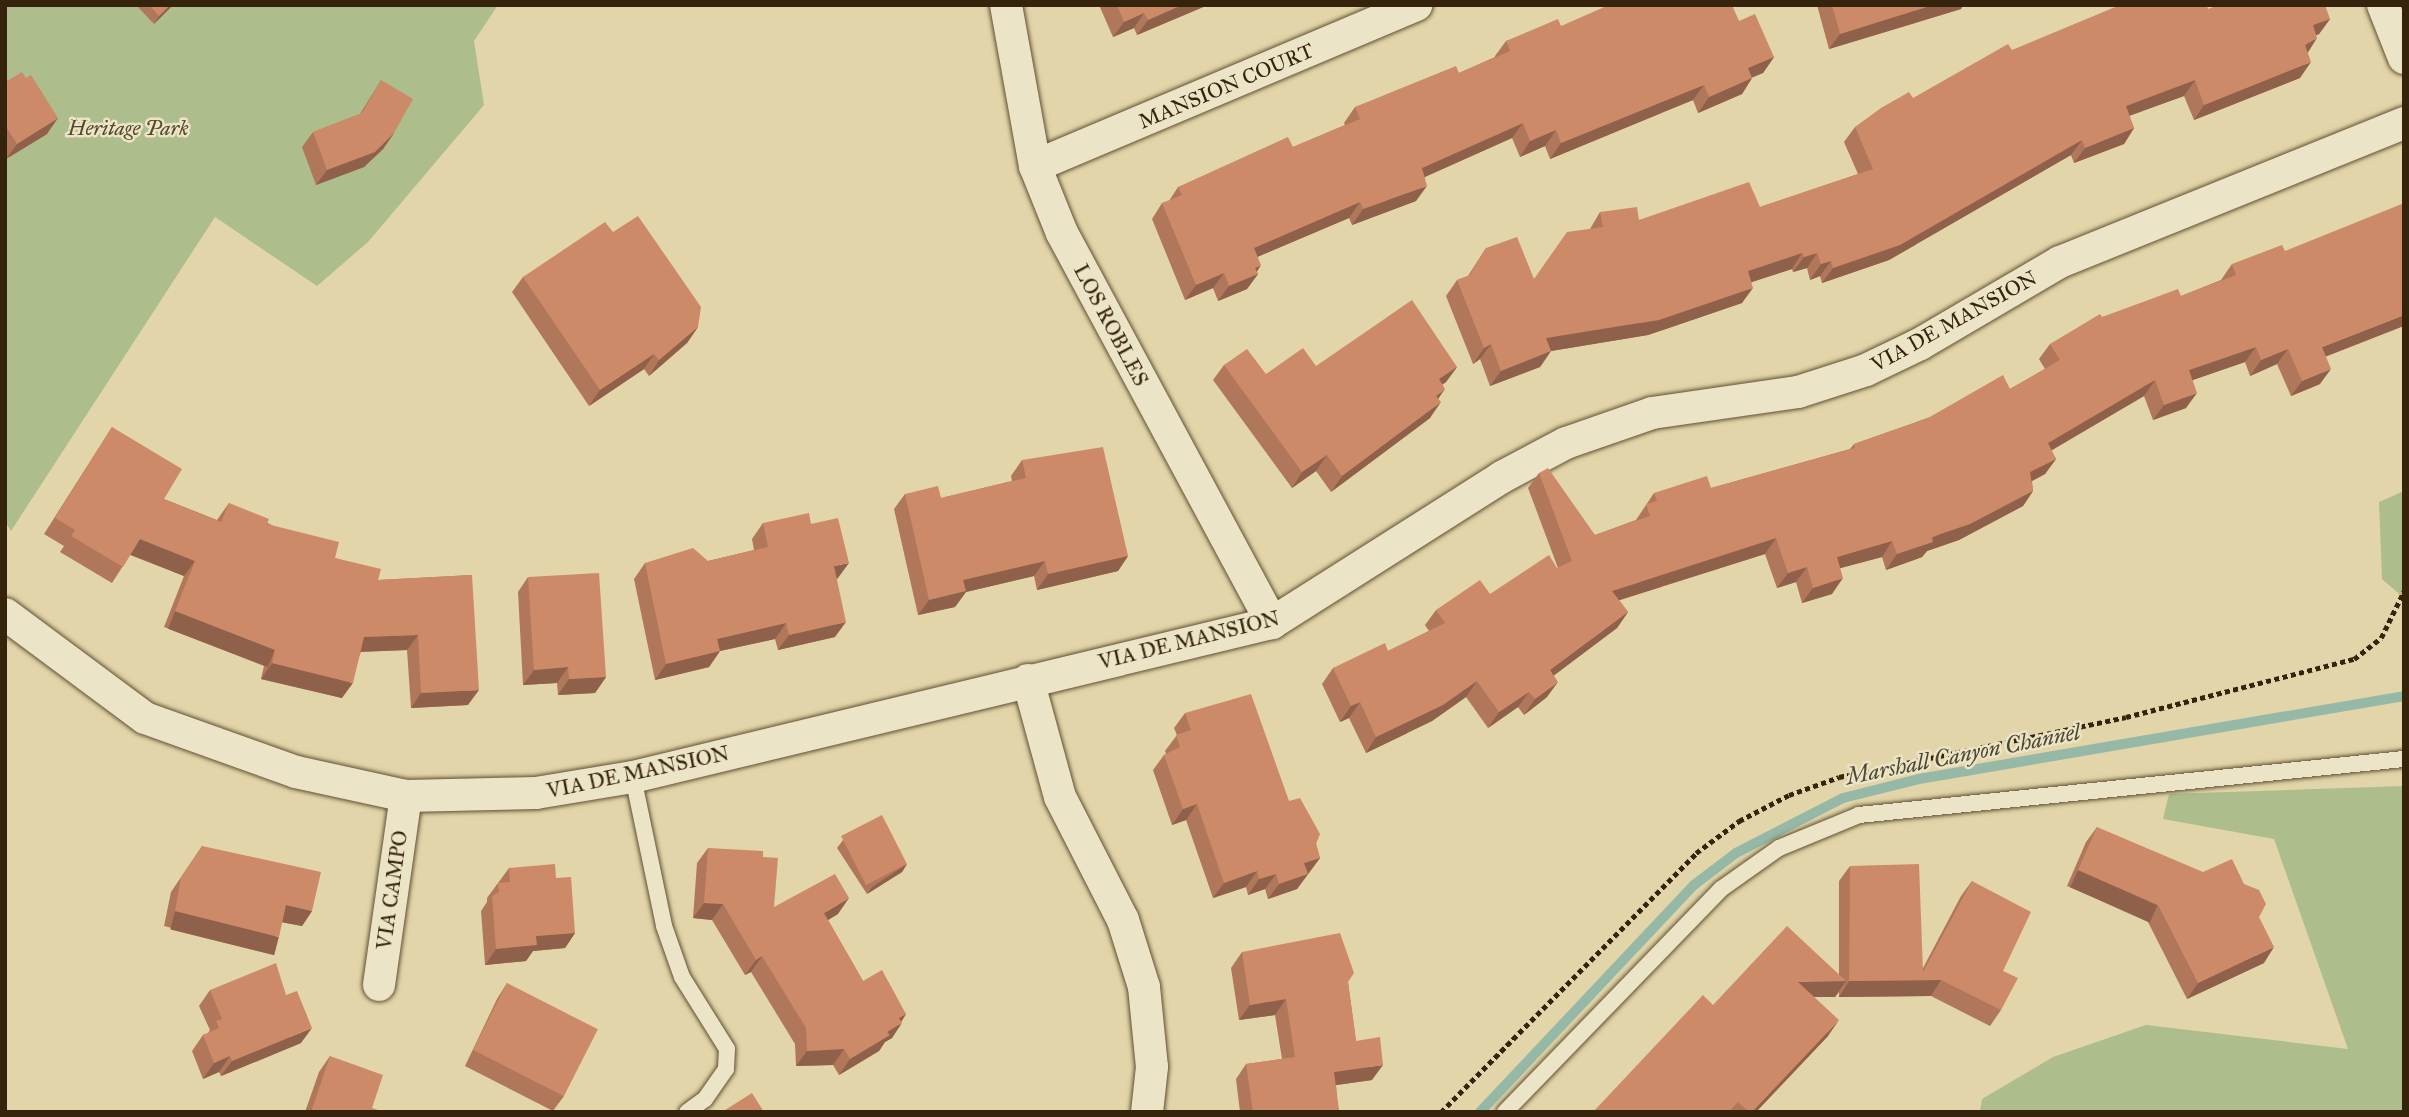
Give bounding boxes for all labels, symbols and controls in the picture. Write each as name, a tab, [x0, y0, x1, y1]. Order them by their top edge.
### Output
street label: MANSION COURT	[1135, 38, 1317, 134]
park label: Heritage Park	[67, 115, 189, 141]
street label: LOS ROBLES	[1068, 260, 1154, 390]
street label: VIA DE MANSION	[1867, 265, 2041, 377]
street label: VIA DE MANSION	[1096, 605, 1282, 675]
water label: Marshall Canyon Channel	[1844, 718, 2082, 790]
street label: VIA DE MANSION	[544, 740, 732, 804]
street label: VIA CAMPO	[371, 829, 413, 951]

